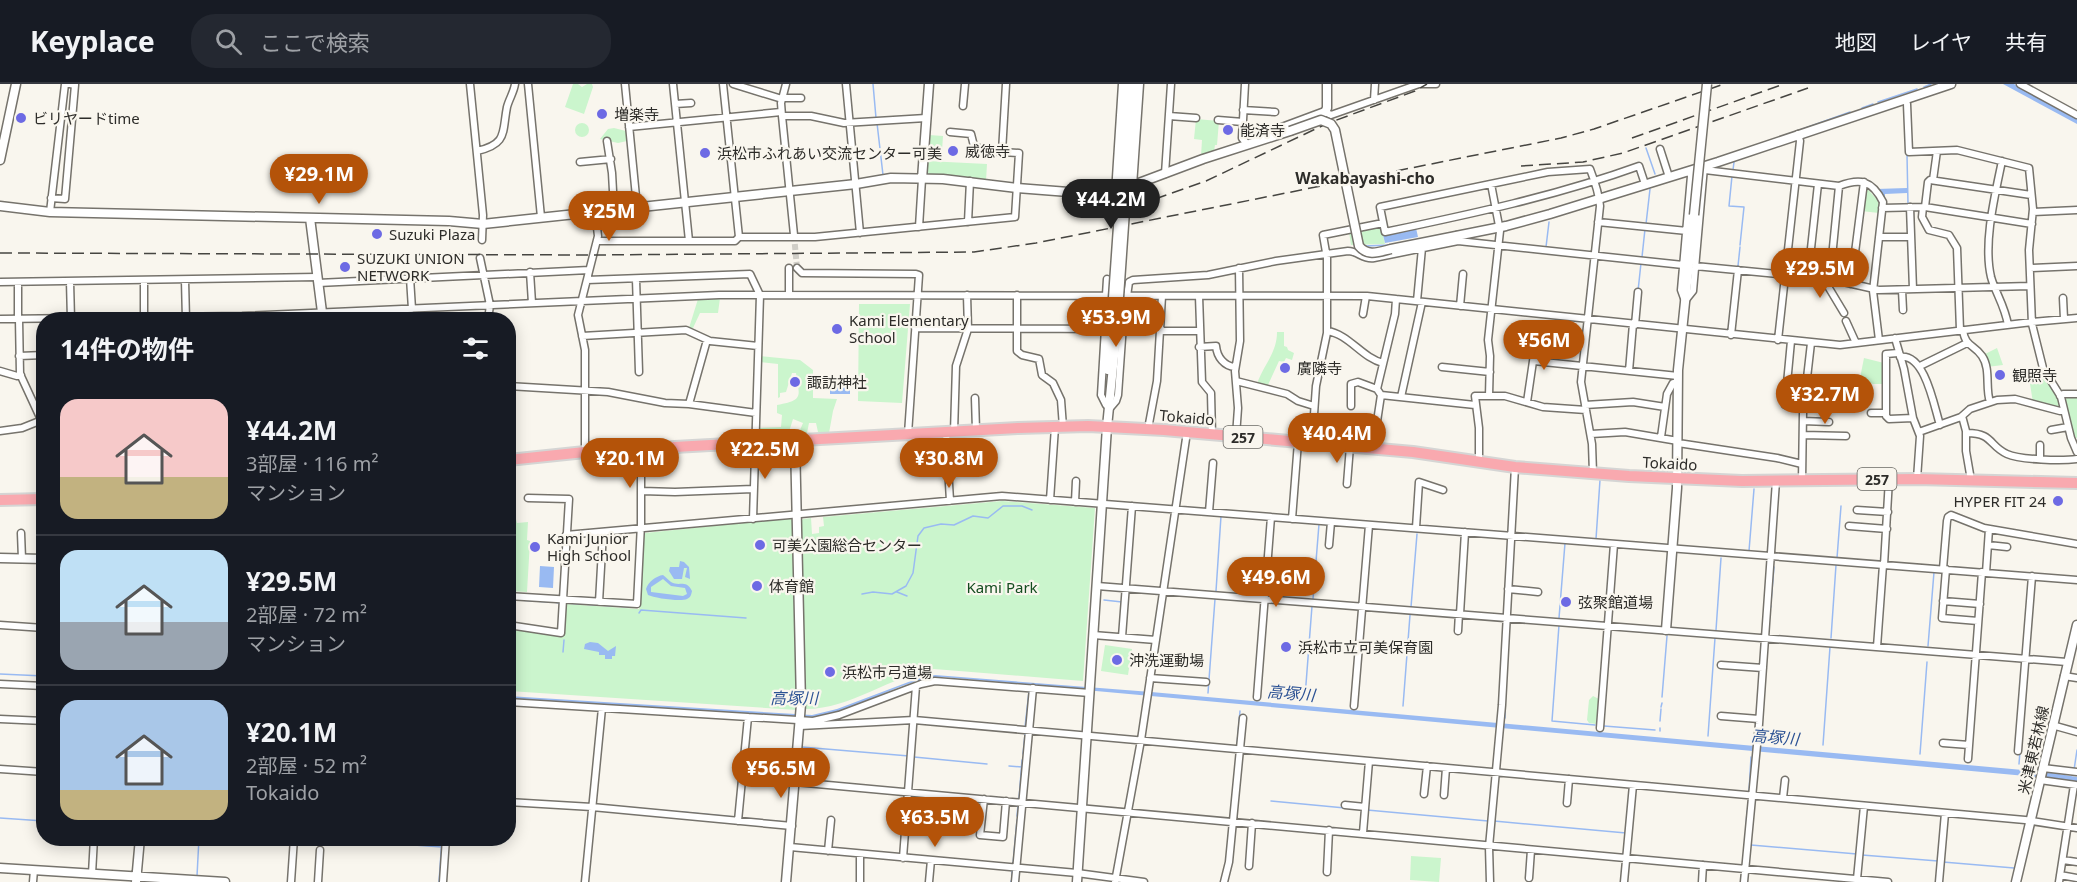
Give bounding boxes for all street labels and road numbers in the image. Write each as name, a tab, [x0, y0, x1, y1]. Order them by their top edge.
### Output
street label: Tokaido	[1159, 405, 1215, 429]
road number: 257	[1224, 426, 1262, 448]
street label: Tokaido	[1642, 452, 1698, 474]
road number: 257	[1858, 468, 1896, 490]
street label: 米津東若林線	[2013, 704, 2053, 796]

